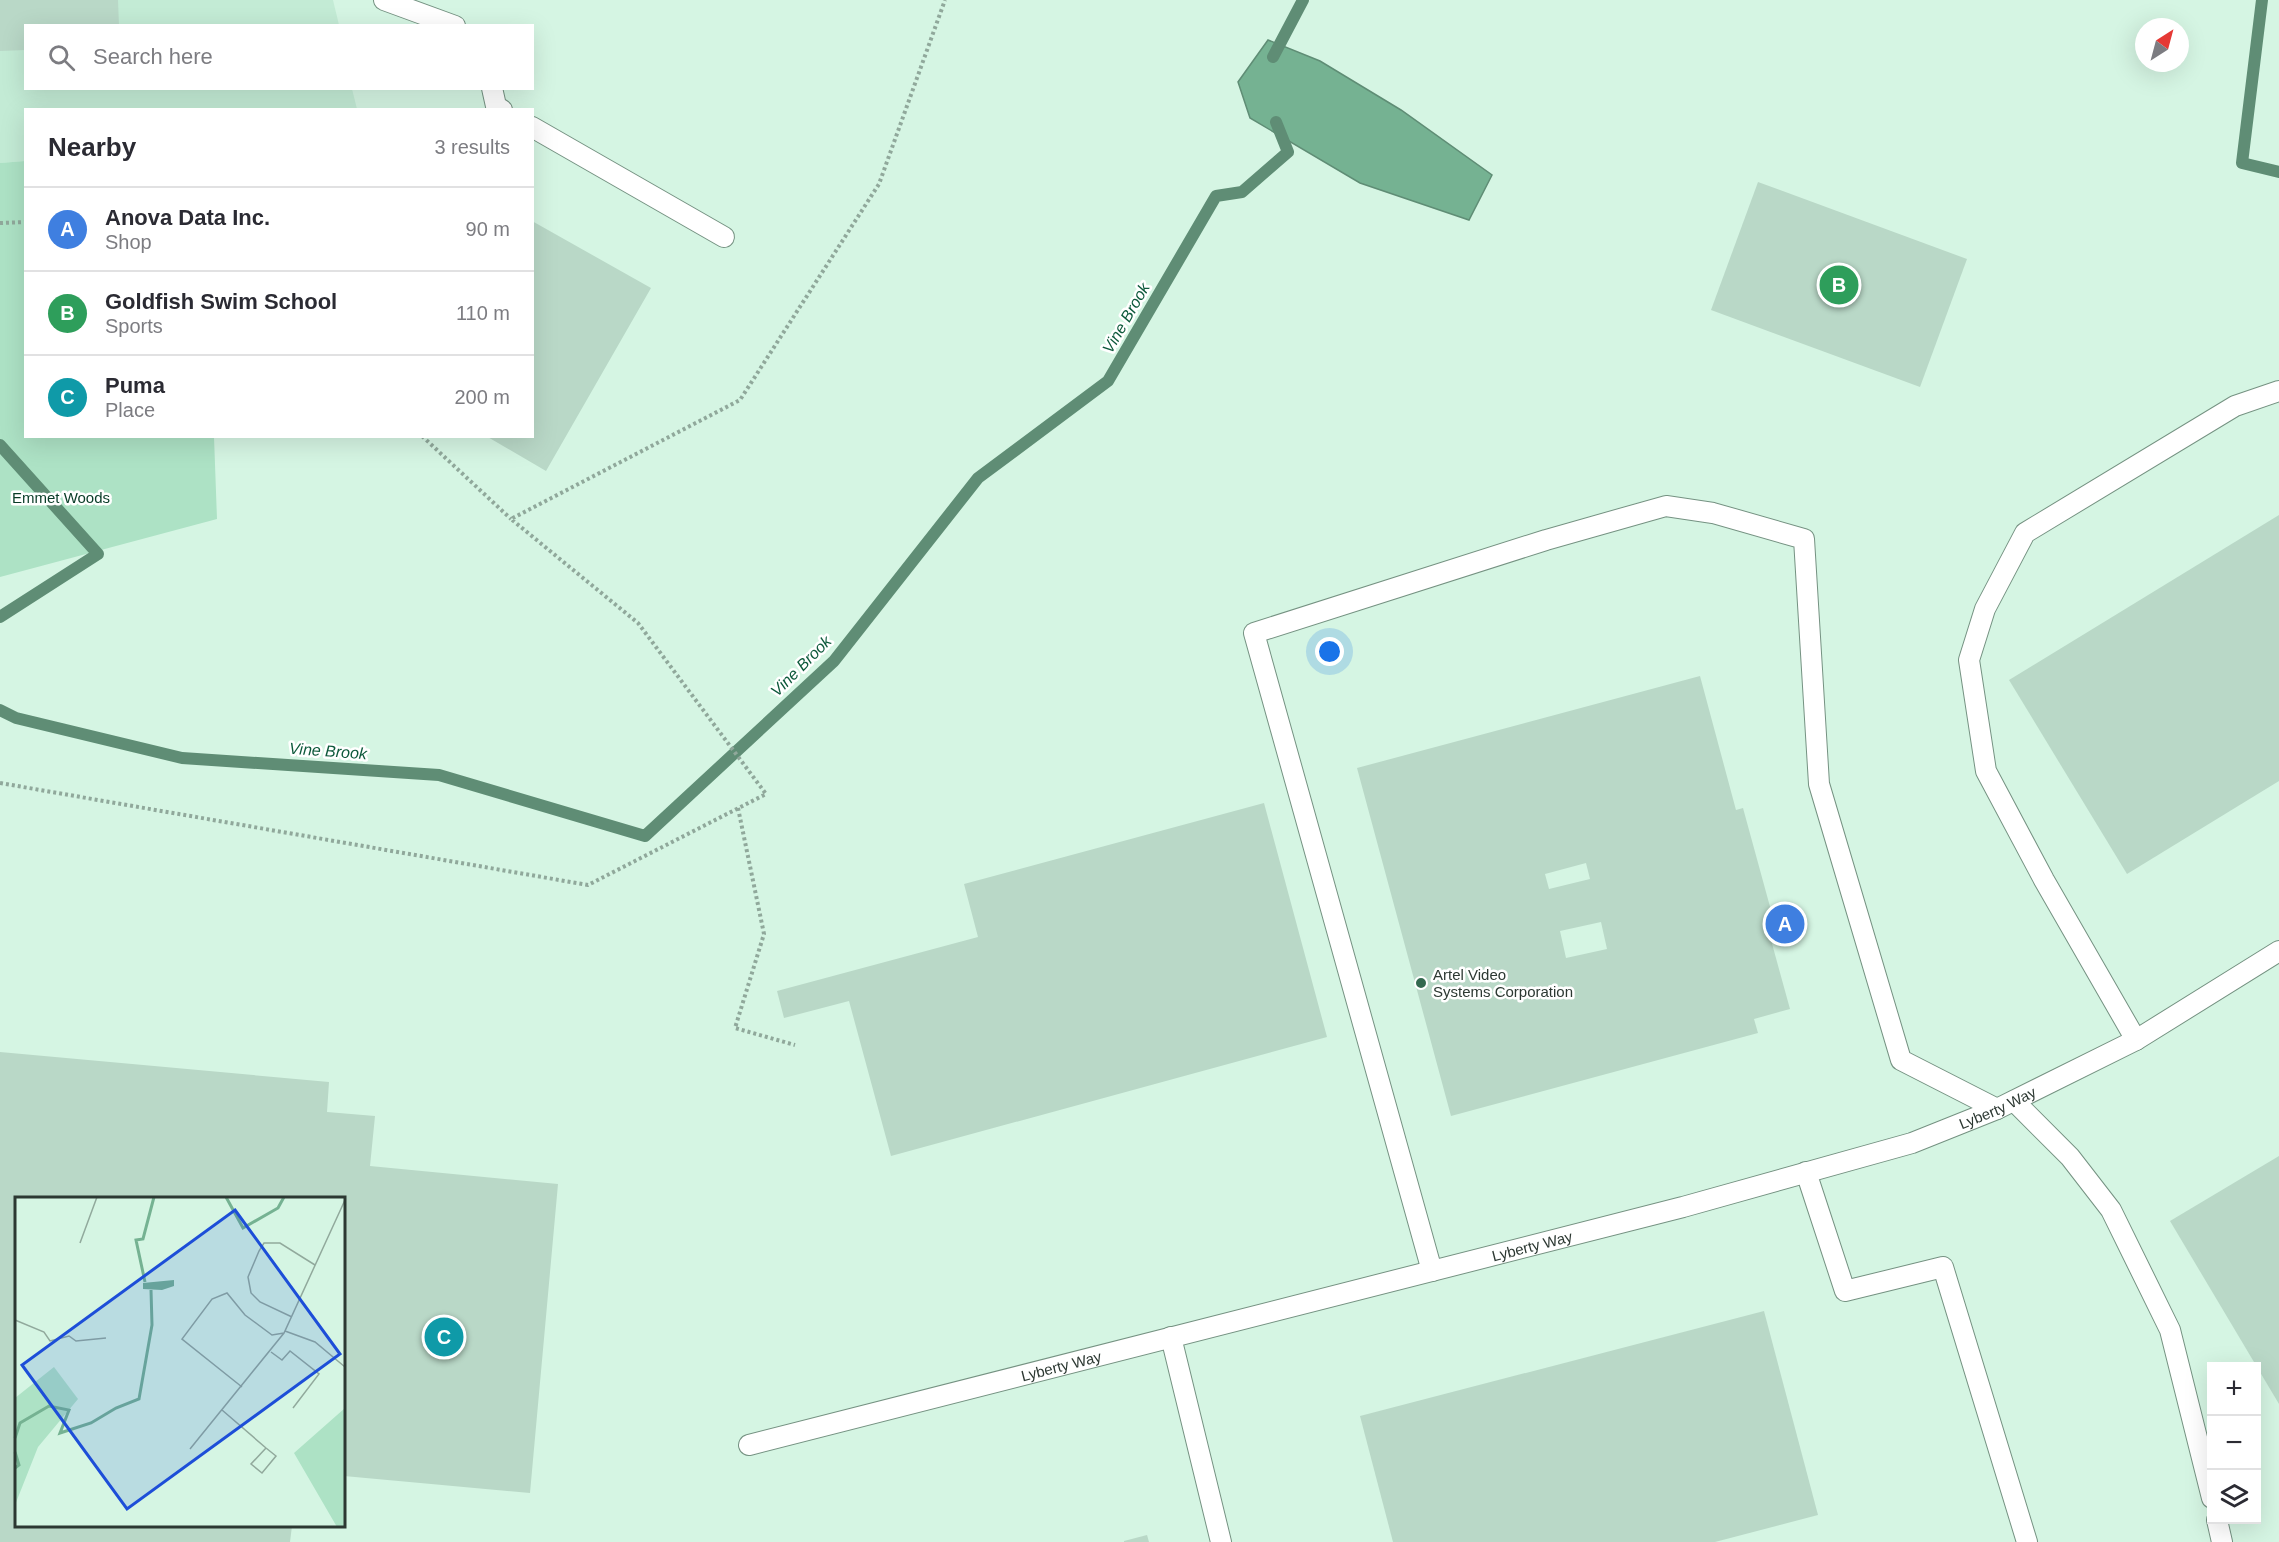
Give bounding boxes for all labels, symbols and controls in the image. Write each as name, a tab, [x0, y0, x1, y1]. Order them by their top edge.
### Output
north arrow	[2135, 18, 2189, 72]
search box	[24, 24, 534, 90]
icon: search	[45, 41, 78, 74]
text: Search here	[93, 44, 213, 69]
text: Nearby	[48, 132, 136, 162]
text: 3 results	[434, 136, 510, 158]
text: Anova Data Inc.	[105, 205, 270, 230]
text: A	[60, 218, 75, 240]
text: 90 m	[466, 218, 510, 240]
text: Shop	[105, 231, 152, 253]
pin: B	[1820, 262, 1858, 308]
water label: Vine Brook	[1099, 279, 1153, 356]
text: Goldfish Swim School	[105, 289, 337, 314]
text: B	[60, 302, 75, 324]
text: 110 m	[456, 302, 510, 324]
text: Sports	[105, 315, 163, 337]
text: Puma	[105, 373, 165, 398]
text: C	[60, 386, 75, 408]
text: 200 m	[454, 386, 510, 408]
text: Place	[105, 399, 155, 421]
park label: Emmet Woods	[12, 489, 110, 506]
water label: Vine Brook	[767, 632, 835, 700]
your location	[1315, 637, 1344, 666]
water label: Vine Brook	[289, 740, 368, 762]
pin: A	[1766, 902, 1804, 946]
place label: Artel Video Systems Corporation	[1433, 966, 1573, 1000]
marker: Artel Video Systems Corporation	[1414, 976, 1428, 990]
street label: Lyberty Way	[1956, 1083, 2039, 1132]
inset map	[15, 1197, 345, 1527]
street label: Lyberty Way	[1490, 1227, 1574, 1264]
pin: C	[424, 1314, 464, 1360]
street label: Lyberty Way	[1019, 1347, 1103, 1384]
map controls	[2207, 1362, 2261, 1524]
button: +	[2207, 1362, 2261, 1416]
button: −	[2207, 1416, 2261, 1470]
button: layers	[2207, 1470, 2261, 1524]

